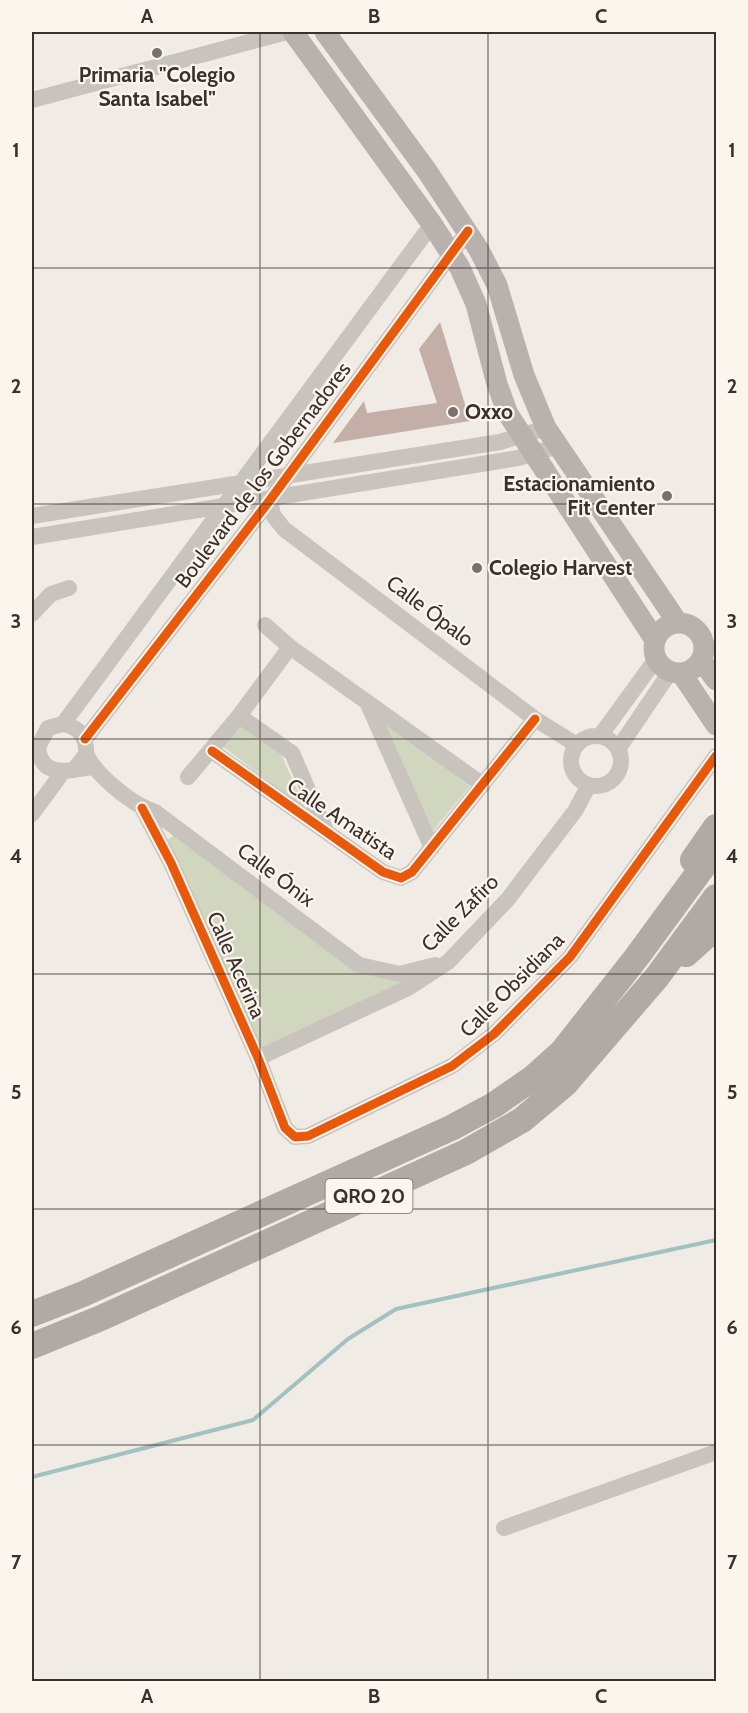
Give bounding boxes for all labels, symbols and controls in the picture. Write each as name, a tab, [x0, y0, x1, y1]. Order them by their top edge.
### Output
text: A	[141, 4, 154, 28]
text: B	[368, 4, 380, 28]
text: C	[595, 4, 607, 28]
marker: Primaria "Colegio Santa Isabel"	[150, 46, 164, 60]
place label: Primaria "Colegio Santa Isabel"	[79, 62, 235, 111]
text: 1	[12, 138, 20, 162]
text: 1	[728, 138, 736, 162]
street label: Boulevard de los Gobernadores	[170, 357, 356, 592]
text: 2	[11, 374, 21, 398]
text: 2	[727, 374, 737, 398]
place label: Oxxo	[465, 399, 513, 424]
marker: Oxxo	[446, 405, 460, 419]
place label: Estacionamiento Fit Center	[503, 471, 655, 520]
marker: Estacionamiento Fit Center	[660, 489, 674, 503]
place label: Colegio Harvest	[489, 555, 632, 580]
marker: Colegio Harvest	[470, 561, 484, 575]
street label: Calle Ópalo	[382, 570, 479, 651]
text: 3	[11, 609, 21, 633]
text: 3	[727, 609, 737, 633]
street label: Calle Amatista	[283, 773, 402, 864]
street label: Calle Ónix	[233, 837, 320, 912]
text: 4	[10, 844, 22, 868]
text: 4	[726, 844, 738, 868]
street label: Calle Zafiro	[416, 869, 503, 956]
street label: Calle Acerina	[202, 908, 271, 1022]
street label: Calle Obsidiana	[454, 927, 569, 1042]
text: 5	[11, 1080, 21, 1104]
text: 5	[727, 1080, 737, 1104]
road number: QRO 20	[326, 1179, 412, 1213]
text: 6	[10, 1315, 22, 1339]
text: 6	[726, 1315, 738, 1339]
text: 7	[11, 1550, 22, 1574]
text: 7	[727, 1550, 738, 1574]
text: A	[141, 1684, 154, 1708]
text: B	[368, 1684, 380, 1708]
text: C	[595, 1684, 607, 1708]

